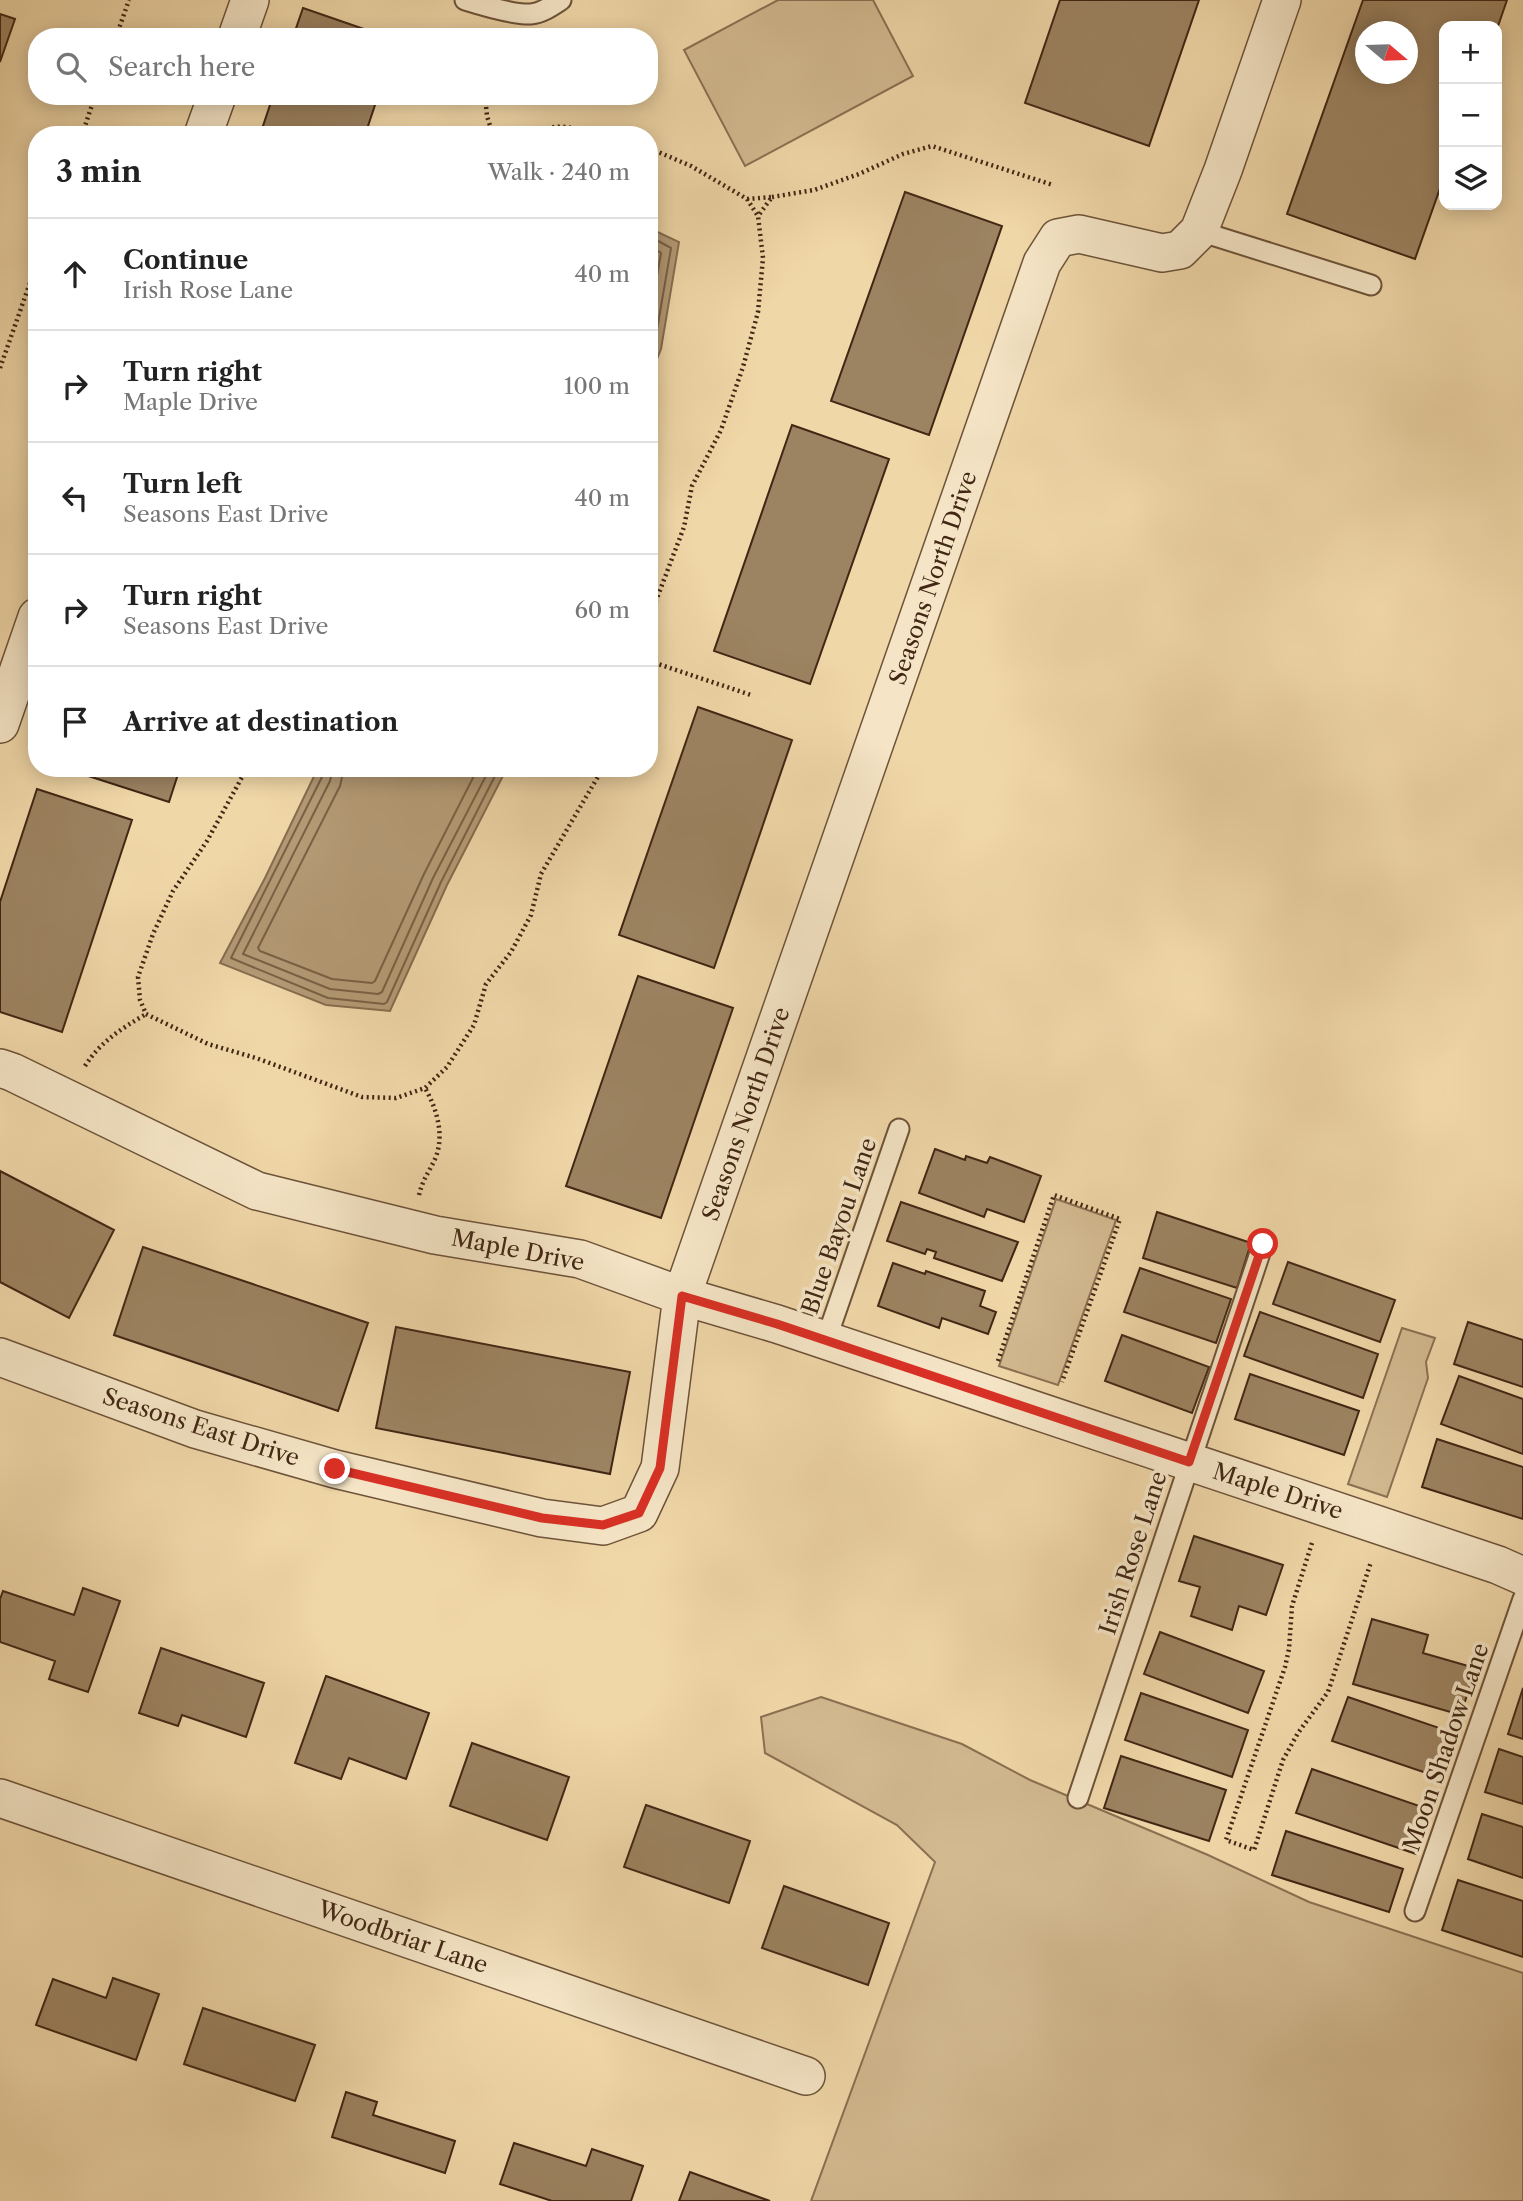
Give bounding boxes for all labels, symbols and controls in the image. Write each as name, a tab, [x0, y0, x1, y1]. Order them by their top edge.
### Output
north arrow	[1355, 21, 1418, 84]
map controls	[1439, 21, 1502, 210]
button: +	[1439, 21, 1502, 84]
search box	[28, 28, 658, 105]
icon: search	[52, 48, 90, 86]
text: Search here	[108, 51, 255, 83]
button: −	[1439, 84, 1502, 147]
button: layers	[1439, 147, 1502, 210]
text: 3 min	[56, 153, 142, 190]
text: Walk · 240 m	[488, 158, 630, 186]
text: Continue	[123, 244, 248, 276]
icon: ahead	[56, 255, 94, 293]
text: 40 m	[575, 260, 630, 288]
text: Irish Rose Lane	[123, 276, 293, 304]
text: Turn right	[123, 356, 262, 388]
icon: right	[56, 367, 94, 405]
text: 100 m	[564, 372, 630, 400]
text: Maple Drive	[123, 388, 258, 416]
text: Turn left	[123, 468, 242, 500]
street label: Seasons North Drive	[883, 468, 983, 688]
icon: left	[56, 479, 94, 517]
text: 40 m	[575, 484, 630, 512]
text: Seasons East Drive	[123, 500, 328, 528]
text: Turn right	[123, 580, 262, 612]
icon: right	[56, 591, 94, 629]
text: 60 m	[574, 596, 630, 624]
text: Seasons East Drive	[123, 612, 328, 640]
icon: arrive	[56, 703, 94, 741]
text: Arrive at destination	[123, 706, 398, 738]
street label: Seasons North Drive	[696, 1004, 796, 1224]
street label: Blue Bayou Lane	[796, 1134, 882, 1318]
street label: Maple Drive	[449, 1223, 587, 1277]
route start	[1247, 1228, 1278, 1259]
street label: Seasons East Drive	[99, 1382, 303, 1472]
route end	[319, 1453, 350, 1484]
street label: Maple Drive	[1209, 1457, 1347, 1525]
street label: Irish Rose Lane	[1093, 1468, 1173, 1638]
street label: Moon Shadow Lane	[1397, 1639, 1495, 1855]
street label: Woodbriar Lane	[313, 1894, 492, 1979]

